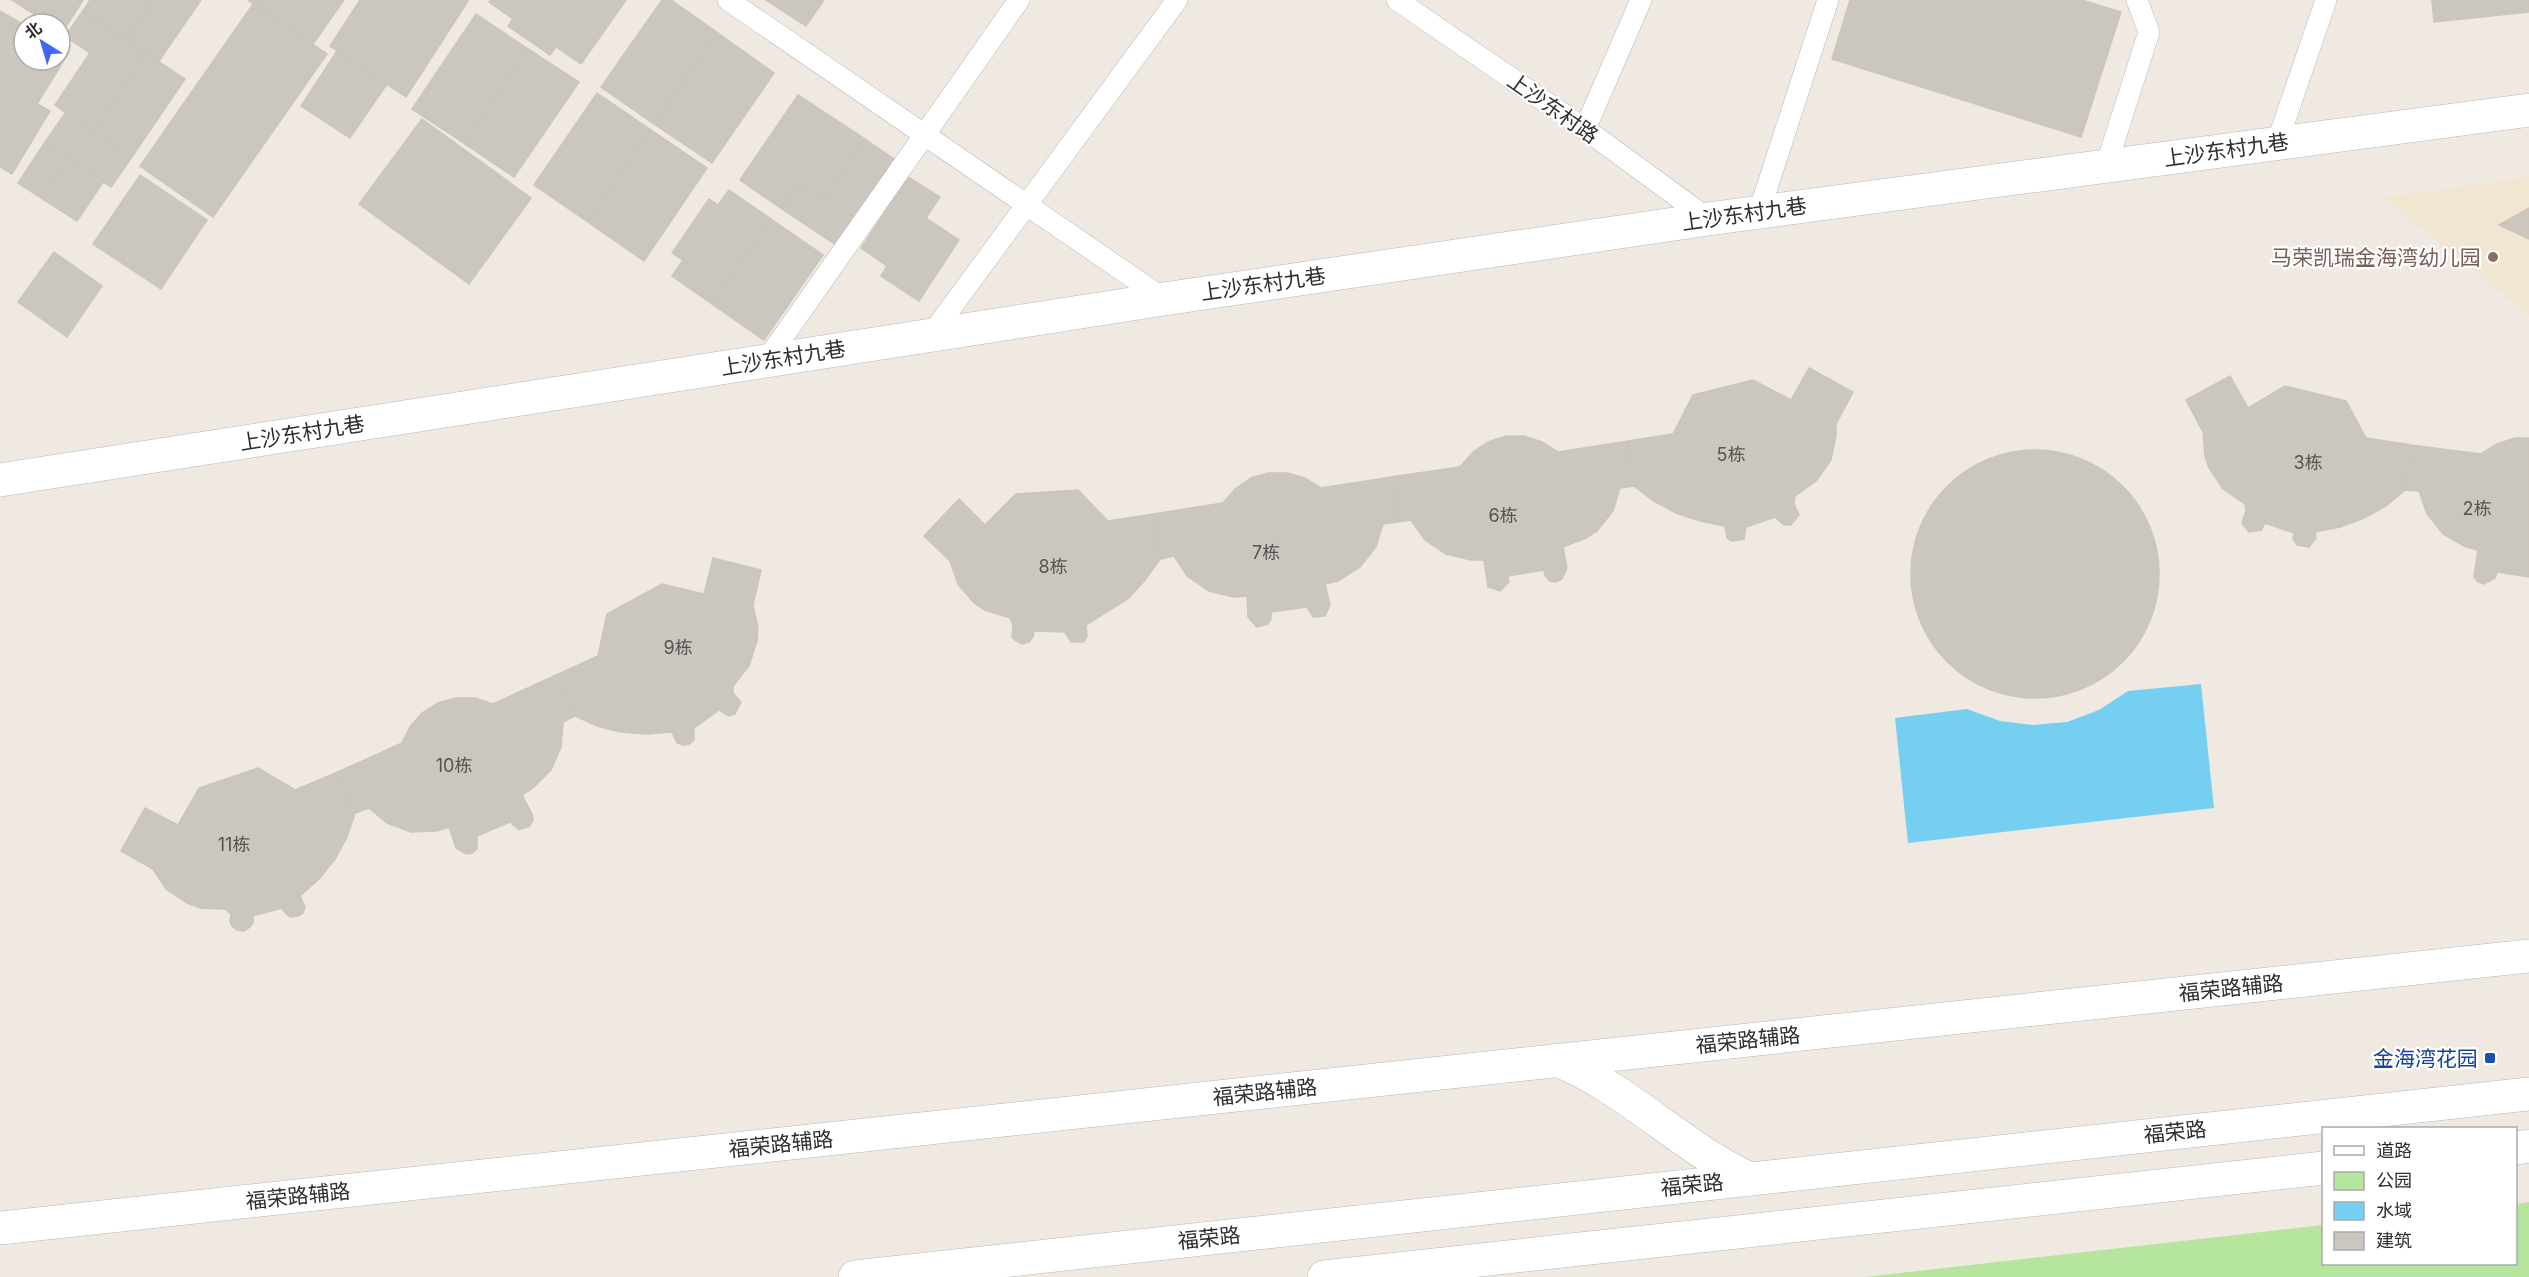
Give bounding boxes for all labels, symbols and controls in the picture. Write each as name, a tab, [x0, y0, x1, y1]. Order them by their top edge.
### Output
north arrow	[12, 12, 72, 72]
text: 北	[21, 17, 45, 43]
street label: 上沙东村路	[1503, 68, 1603, 148]
street label: 上沙东村九巷	[2162, 129, 2290, 171]
street label: 上沙东村九巷	[1680, 193, 1808, 235]
place label: 马荣凯瑞金海湾幼儿园	[2271, 245, 2481, 270]
marker: 马荣凯瑞金海湾幼儿园	[2486, 250, 2500, 264]
street label: 上沙东村九巷	[1199, 263, 1327, 305]
street label: 上沙东村九巷	[719, 336, 847, 380]
street label: 上沙东村九巷	[238, 411, 366, 455]
house number: 5栋	[1717, 444, 1745, 465]
house number: 3栋	[2293, 452, 2323, 473]
house number: 2栋	[2463, 498, 2491, 519]
house number: 6栋	[1488, 505, 1518, 526]
house number: 7栋	[1252, 542, 1280, 563]
house number: 8栋	[1038, 556, 1068, 577]
house number: 9栋	[663, 637, 693, 658]
house number: 10栋	[436, 755, 472, 776]
house number: 11栋	[218, 834, 250, 855]
street label: 福荣路辅路	[2177, 970, 2285, 1006]
street label: 福荣路辅路	[1694, 1022, 1802, 1058]
place label: 金海湾花园	[2373, 1046, 2478, 1071]
marker: 金海湾花园	[2483, 1051, 2497, 1065]
street label: 福荣路辅路	[1211, 1074, 1319, 1110]
street label: 福荣路	[2142, 1116, 2208, 1148]
street label: 福荣路辅路	[727, 1126, 835, 1162]
legend	[2322, 1127, 2517, 1265]
text: 道路	[2376, 1140, 2412, 1161]
street label: 福荣路	[1659, 1169, 1725, 1201]
text: 公园	[2376, 1170, 2412, 1191]
street label: 福荣路辅路	[244, 1178, 352, 1214]
text: 水域	[2376, 1200, 2412, 1221]
street label: 福荣路	[1176, 1222, 1242, 1254]
text: 建筑	[2376, 1230, 2412, 1251]

